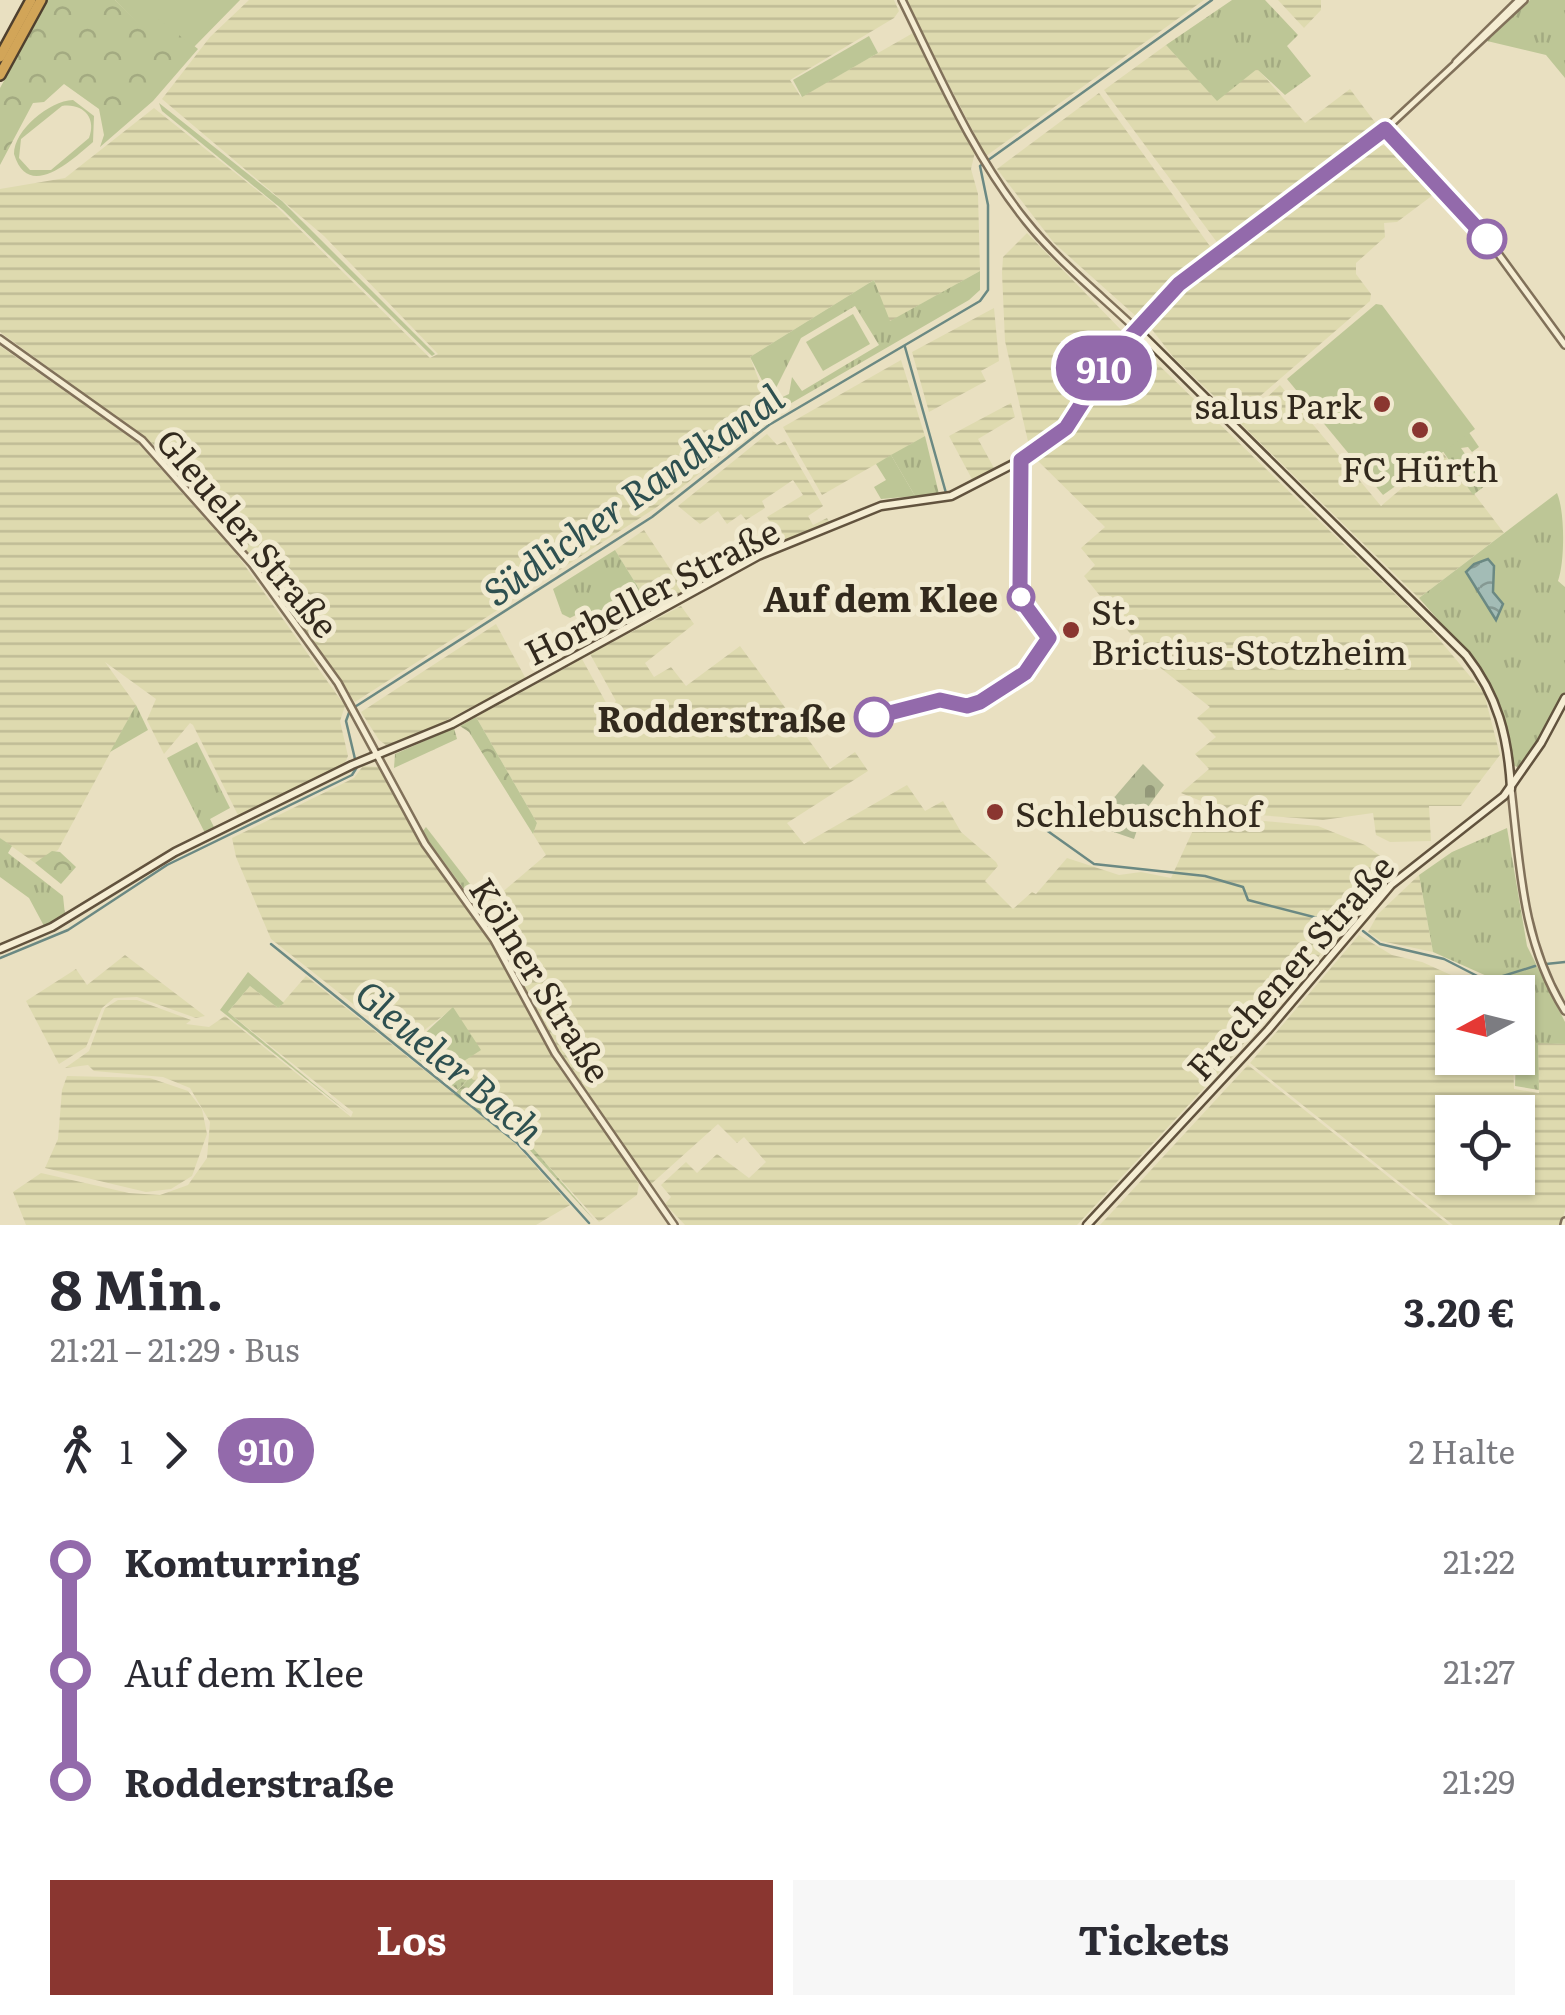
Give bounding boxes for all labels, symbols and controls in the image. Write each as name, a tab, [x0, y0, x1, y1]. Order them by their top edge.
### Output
unlabelled marker	[1468, 220, 1506, 258]
line badge: 910	[1046, 336, 1162, 400]
text: 910	[1076, 342, 1132, 394]
water label: Südlicher Randkanal	[470, 368, 794, 618]
place label: salus Park	[1194, 378, 1363, 430]
marker: salus Park	[1371, 393, 1393, 415]
street label: Gleueler Straße	[146, 416, 352, 648]
marker: FC Hürth	[1409, 419, 1431, 441]
place label: FC Hürth	[1341, 441, 1499, 493]
street label: Horbeller Straße	[515, 503, 787, 677]
place label: Auf dem Klee	[763, 571, 998, 623]
marker: Auf dem Klee	[1008, 584, 1034, 610]
place label: St. Brictius-Stotzheim	[1091, 584, 1407, 676]
marker: St. Brictius-Stotzheim	[1060, 619, 1082, 641]
place label: Rodderstraße	[597, 691, 846, 743]
marker: Rodderstraße	[855, 698, 893, 736]
place label: Schlebuschhof	[1015, 786, 1264, 838]
marker: Schlebuschhof	[984, 801, 1006, 823]
street label: Frechener Straße	[1173, 841, 1405, 1091]
street label: Kölner Straße	[458, 866, 626, 1092]
water label: Gleueler Bach	[344, 964, 558, 1156]
north arrow	[1435, 975, 1535, 1075]
map controls	[1435, 975, 1535, 1195]
button: locate	[1435, 1095, 1535, 1195]
text: 8 Min.	[50, 1245, 224, 1327]
text: 3.20 €	[1403, 1282, 1515, 1339]
text: 21:21 – 21:29 · Bus	[50, 1324, 300, 1372]
icon: walk	[50, 1423, 105, 1478]
icon: forward	[148, 1423, 203, 1478]
text: 910	[238, 1424, 294, 1476]
text: 1	[120, 1426, 133, 1474]
text: 2 Halte	[1409, 1426, 1515, 1474]
text: Komturring	[124, 1532, 360, 1589]
text: 21:22	[1443, 1536, 1515, 1584]
text: Auf dem Klee	[124, 1642, 364, 1699]
text: 21:27	[1443, 1646, 1515, 1694]
text: Rodderstraße	[124, 1752, 394, 1809]
text: 21:29	[1442, 1756, 1515, 1804]
button: Los	[50, 1880, 773, 1995]
button: Tickets	[793, 1880, 1515, 1995]

